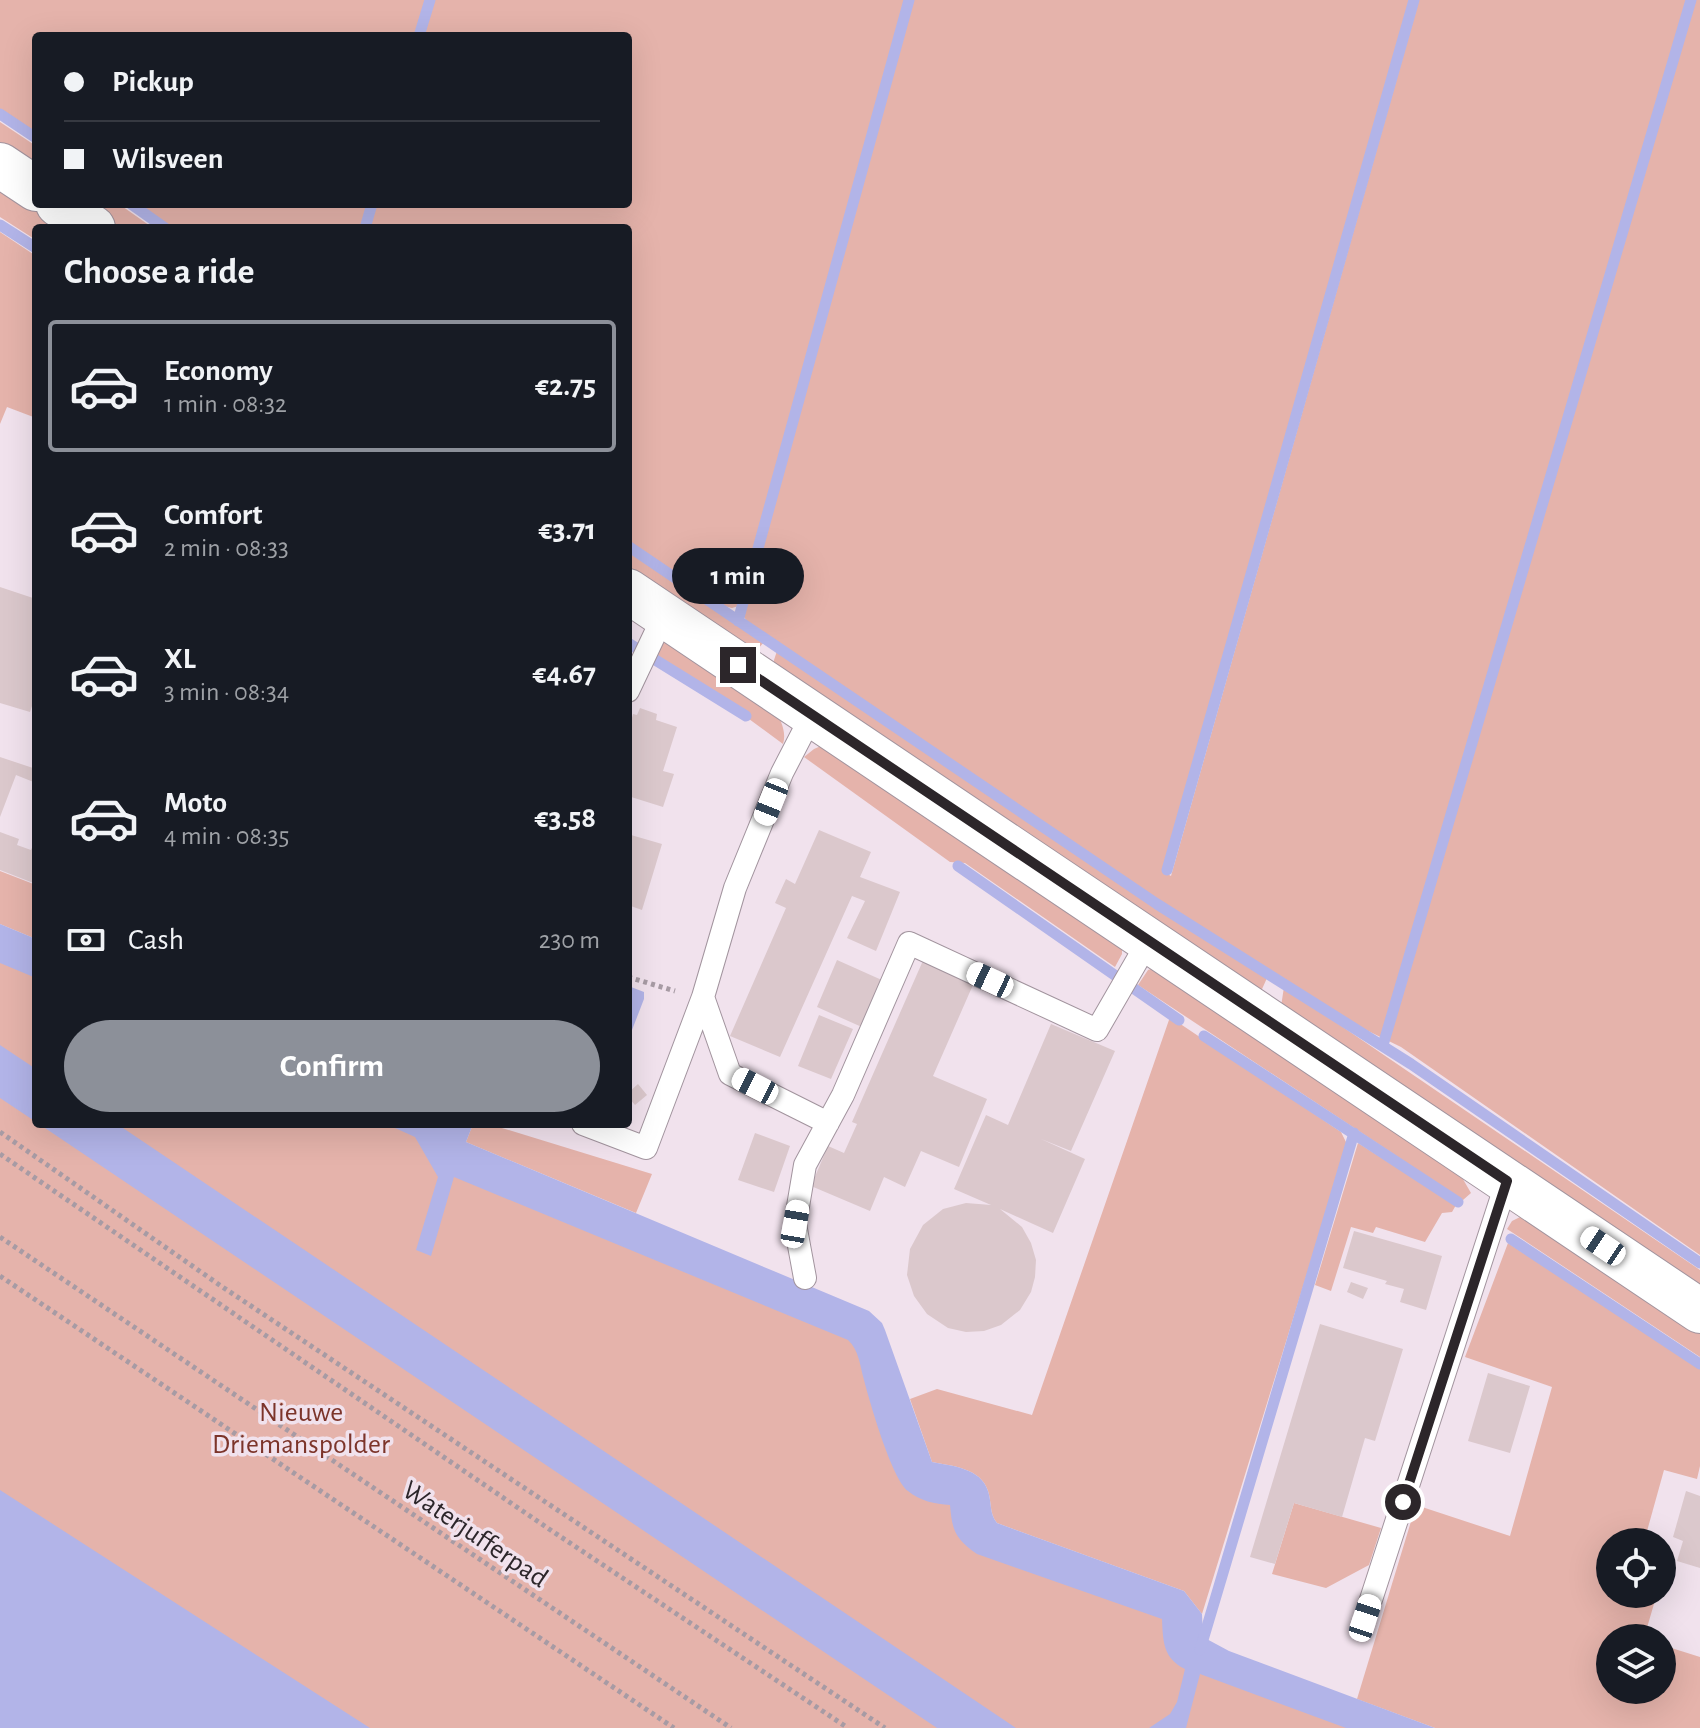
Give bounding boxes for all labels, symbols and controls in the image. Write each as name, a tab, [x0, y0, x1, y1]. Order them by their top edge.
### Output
text: Pickup	[112, 67, 194, 97]
text: Wilsveen	[112, 144, 224, 174]
text: Choose a ride	[64, 254, 254, 290]
icon: car	[68, 350, 140, 422]
text: Economy	[164, 356, 273, 386]
text: €2.75	[535, 371, 596, 401]
text: 1 min · 08:32	[164, 391, 287, 417]
icon: car	[68, 494, 140, 566]
text: Comfort	[164, 500, 263, 530]
text: €3.71	[538, 515, 596, 545]
text: 2 min · 08:33	[164, 535, 289, 561]
callout: 1 min	[672, 549, 804, 605]
text: 1 min	[711, 563, 765, 589]
icon: car	[68, 638, 140, 710]
text: XL	[164, 644, 196, 674]
route end	[720, 647, 756, 683]
text: €4.67	[533, 659, 596, 689]
text: 3 min · 08:34	[164, 679, 289, 705]
car	[751, 775, 791, 829]
icon: car	[68, 782, 140, 854]
text: Moto	[164, 788, 227, 818]
text: €3.58	[534, 803, 596, 833]
text: 4 min · 08:35	[164, 823, 289, 849]
icon: cash	[64, 918, 108, 962]
text: Cash	[128, 925, 184, 955]
text: 230 m	[539, 927, 600, 953]
car	[963, 959, 1017, 1001]
button: Confirm	[64, 1020, 600, 1112]
car	[728, 1064, 782, 1108]
car	[779, 1198, 811, 1250]
car	[1576, 1223, 1630, 1269]
park label: Nieuwe Driemanspolder	[212, 1399, 390, 1459]
street label: Waterjufferpad	[397, 1476, 553, 1593]
route start	[1385, 1484, 1421, 1520]
map controls	[1596, 1528, 1676, 1704]
button: locate	[1596, 1528, 1676, 1608]
car	[1346, 1591, 1384, 1645]
button: layers	[1596, 1624, 1676, 1704]

